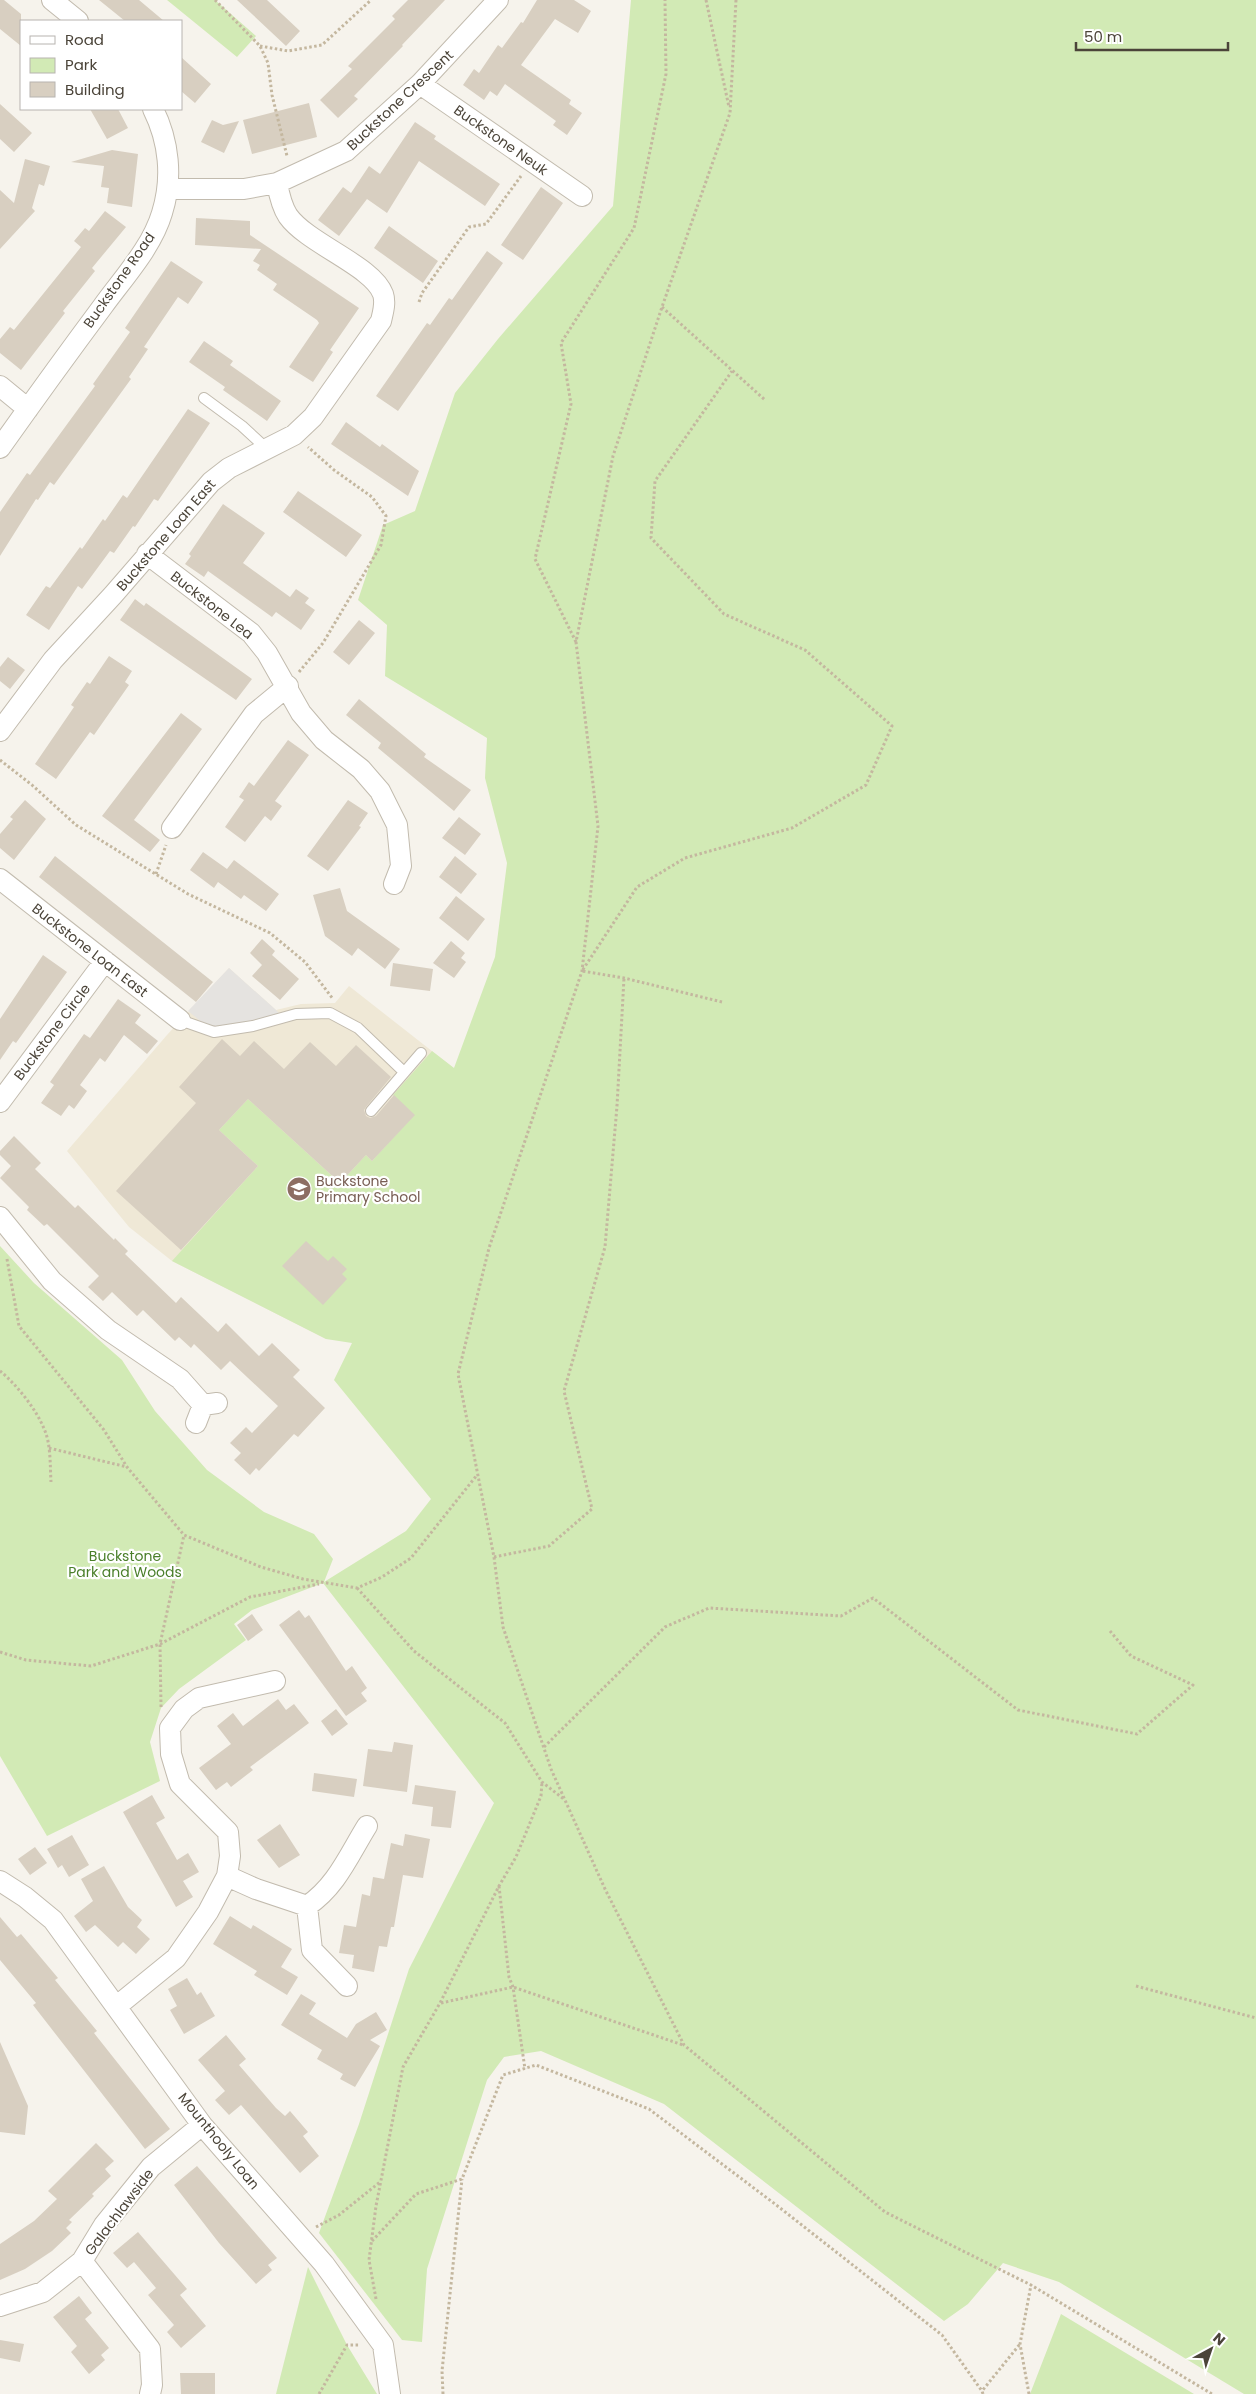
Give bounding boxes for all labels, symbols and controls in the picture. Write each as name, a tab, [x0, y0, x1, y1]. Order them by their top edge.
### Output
legend	[20, 20, 182, 110]
scale bar	[1076, 20, 1228, 52]
text: 50 m	[1084, 26, 1122, 47]
text: Road	[65, 29, 104, 50]
street label: Buckstone Crescent	[342, 45, 458, 155]
text: Park	[65, 54, 97, 75]
text: Building	[65, 79, 125, 100]
street label: Buckstone Neuk	[450, 100, 553, 180]
street label: Buckstone Road	[79, 228, 159, 332]
street label: Buckstone Loan East	[112, 475, 220, 595]
street label: Buckstone Lea	[166, 566, 258, 644]
street label: Buckstone Loan East	[28, 898, 152, 1002]
street label: Buckstone Circle	[9, 979, 95, 1084]
place label: Buckstone Primary School	[316, 1171, 421, 1207]
school or university icon: Buckstone Primary School	[286, 1176, 312, 1202]
park label: Buckstone Park and Woods	[68, 1546, 182, 1582]
street label: Mounthooly Loan	[174, 2088, 264, 2194]
street label: Galachlawside	[80, 2164, 158, 2260]
north arrow	[1186, 2324, 1236, 2374]
text: N	[1209, 2328, 1230, 2350]

